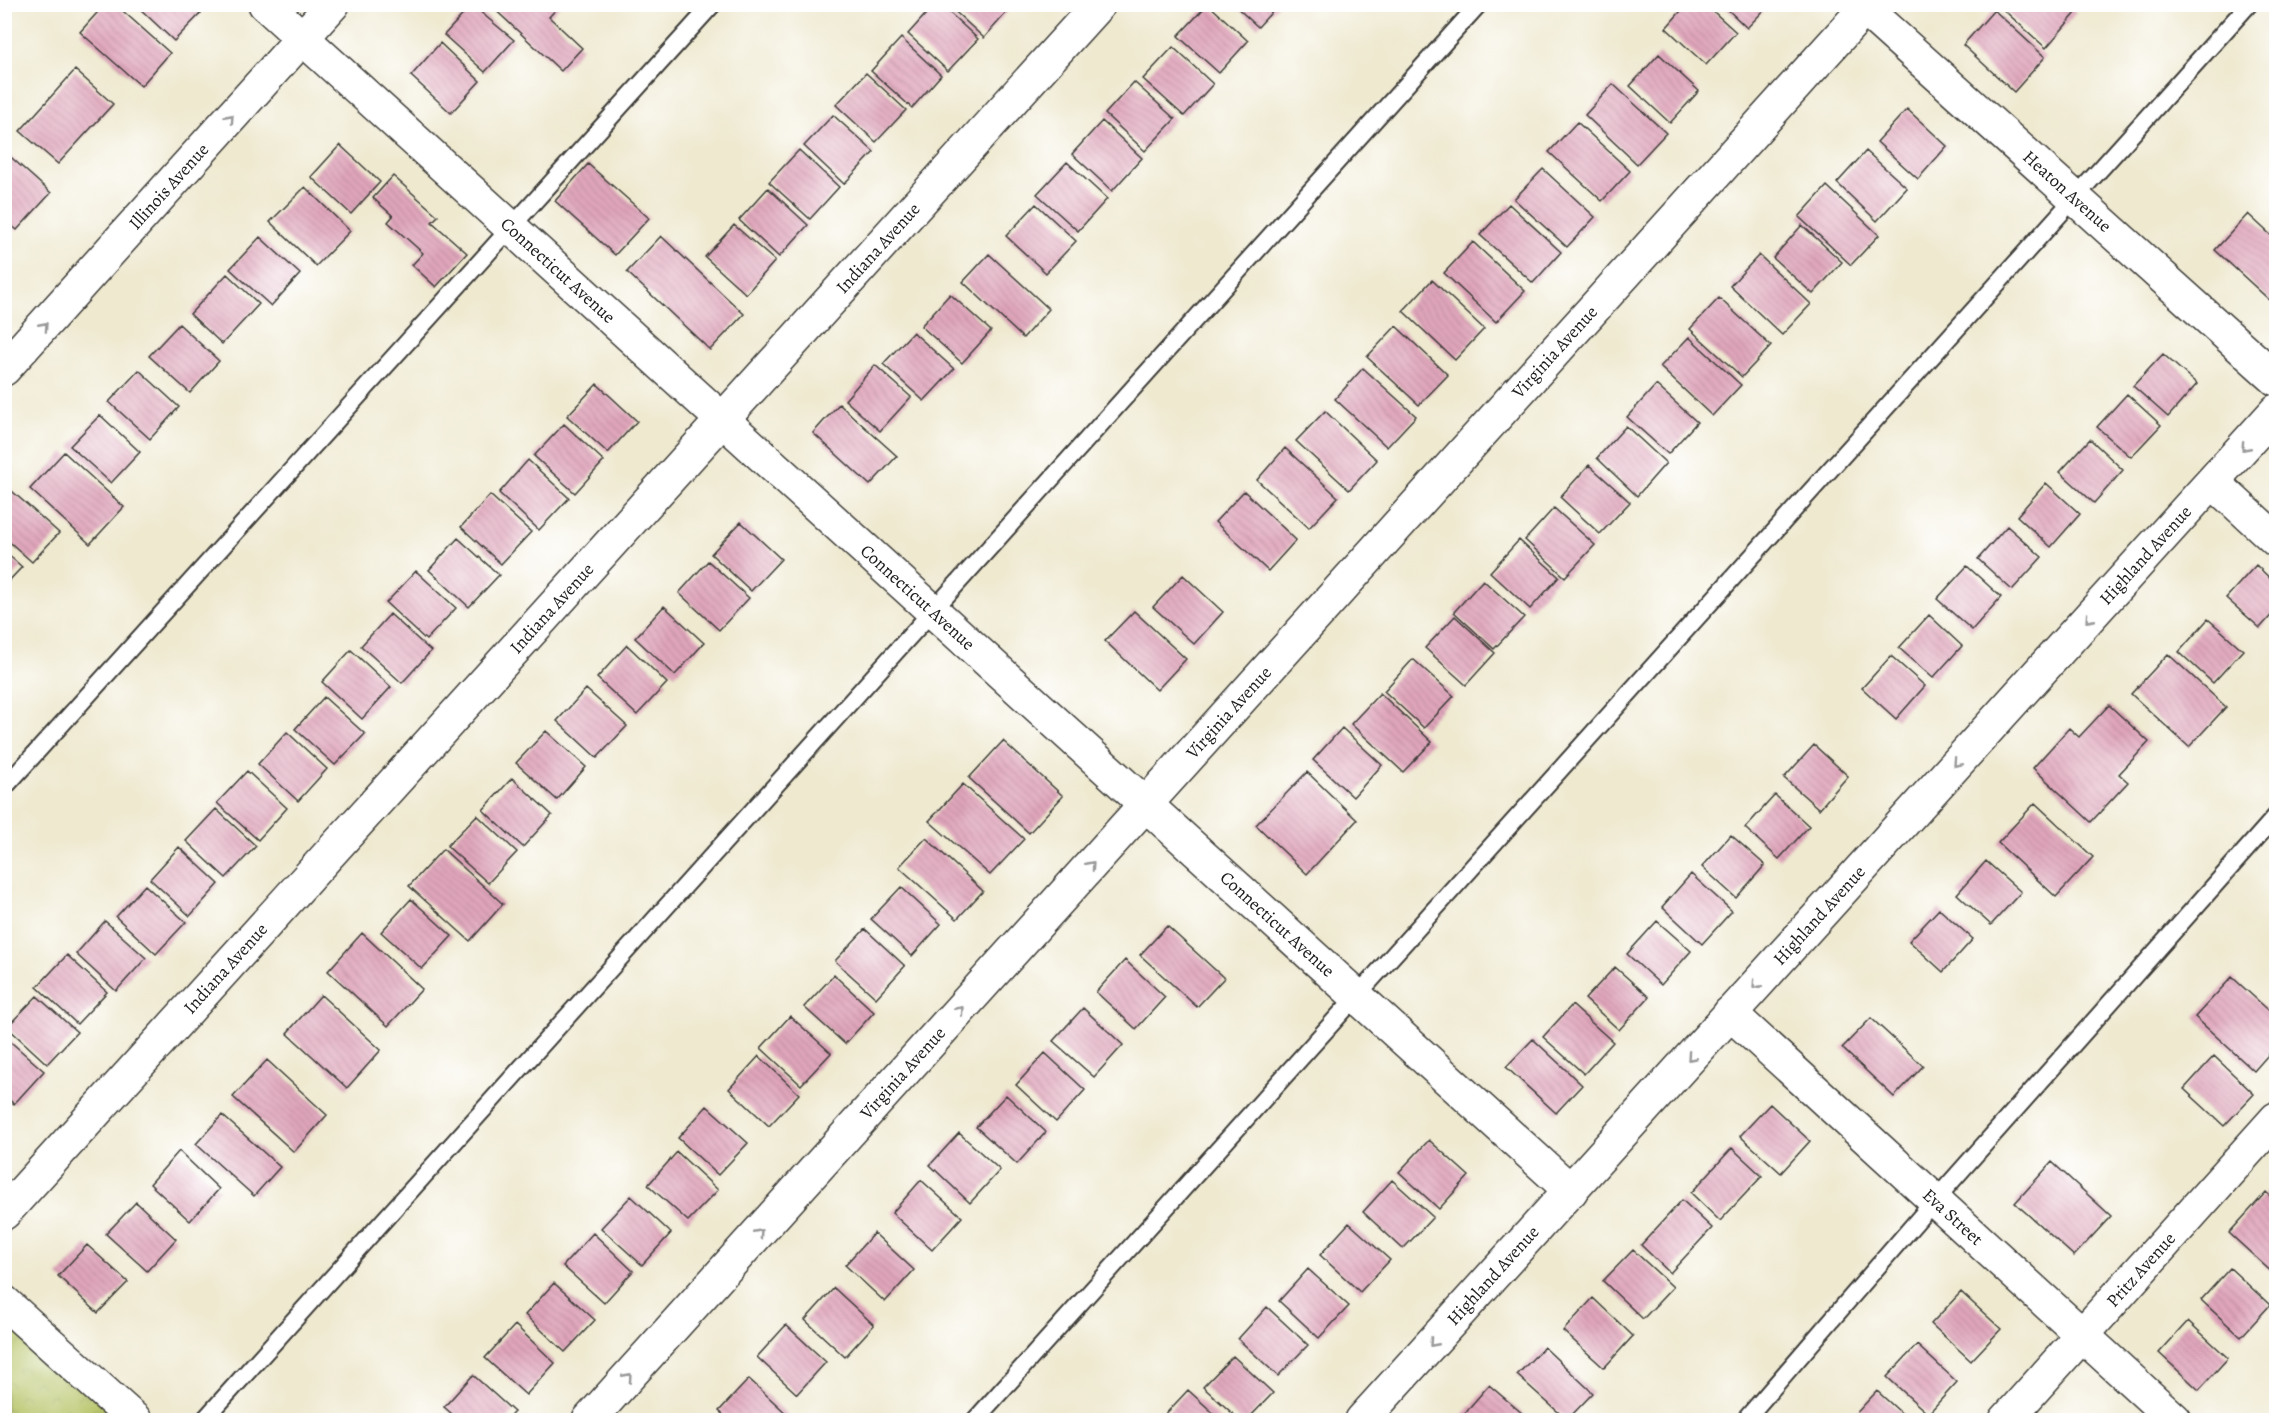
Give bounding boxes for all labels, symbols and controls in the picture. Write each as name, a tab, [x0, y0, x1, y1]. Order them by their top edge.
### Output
one-way arrow	[223, 114, 234, 125]
street label: Illinois Avenue	[123, 138, 214, 235]
street label: Heaton Avenue	[2018, 145, 2117, 238]
street label: Indiana Avenue	[831, 197, 925, 299]
street label: Connecticut Avenue	[496, 212, 621, 329]
street label: Virginia Avenue	[1506, 300, 1603, 404]
one-way arrow	[37, 322, 48, 332]
one-way arrow	[2241, 440, 2252, 450]
street label: Highland Avenue	[2094, 500, 2197, 610]
street label: Connecticut Avenue	[855, 539, 980, 656]
street label: Indiana Avenue	[504, 558, 599, 659]
one-way arrow	[2085, 612, 2096, 623]
street label: Virginia Avenue	[1180, 661, 1277, 764]
one-way arrow	[1953, 756, 1964, 767]
street label: Highland Avenue	[1768, 860, 1871, 970]
one-way arrow	[1084, 862, 1095, 872]
street label: Connecticut Avenue	[1215, 866, 1340, 982]
street label: Indiana Avenue	[178, 918, 273, 1019]
one-way arrow	[1752, 978, 1763, 989]
one-way arrow	[953, 1006, 964, 1017]
street label: Virginia Avenue	[854, 1021, 951, 1125]
one-way arrow	[1687, 1050, 1698, 1061]
street label: Eva Street	[1917, 1183, 1988, 1251]
street label: Highland Avenue	[1441, 1220, 1544, 1330]
street label: Pritz Avenue	[2101, 1227, 2181, 1312]
one-way arrow	[752, 1229, 763, 1239]
one-way arrow	[1429, 1336, 1440, 1347]
one-way arrow	[621, 1373, 632, 1384]

